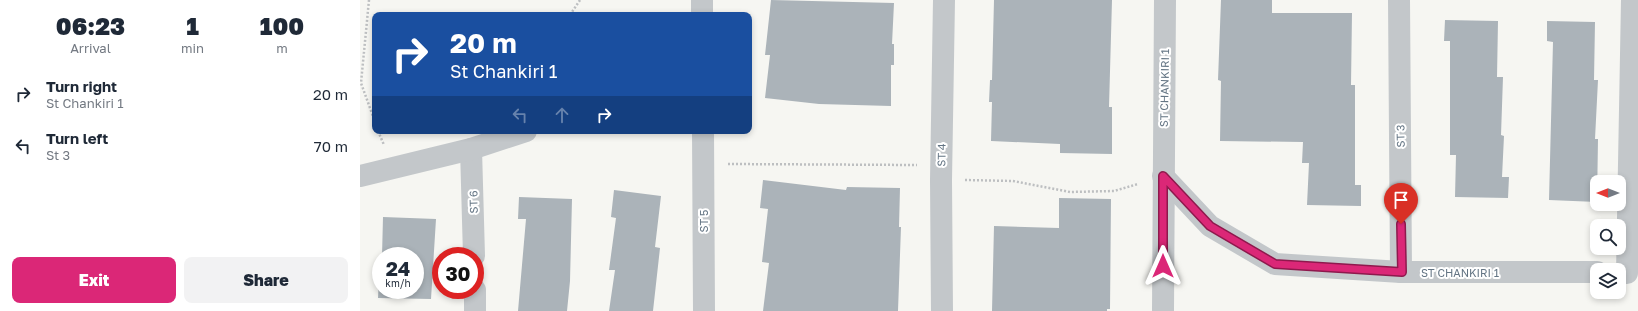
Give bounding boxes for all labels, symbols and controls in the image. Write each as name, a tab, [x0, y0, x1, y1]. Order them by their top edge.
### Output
text: 06:23	[56, 11, 125, 40]
text: 1	[186, 11, 199, 40]
text: 100	[260, 11, 304, 40]
text: 20 m	[450, 26, 517, 59]
icon: right	[384, 28, 436, 80]
text: Arrival	[70, 40, 111, 56]
text: min	[181, 40, 204, 56]
text: m	[276, 40, 288, 56]
street label: ST CHANKIRI 1	[1157, 49, 1171, 127]
text: St Chankiri 1	[450, 60, 557, 82]
text: Turn right	[46, 77, 117, 95]
icon: right	[12, 83, 34, 105]
text: 20 m	[313, 85, 348, 103]
text: St Chankiri 1	[46, 95, 124, 111]
icon: left	[509, 104, 531, 126]
icon: ahead	[551, 104, 573, 126]
icon: right	[593, 104, 615, 126]
street label: ST 3	[1393, 124, 1407, 148]
text: Turn left	[46, 129, 108, 147]
icon: left	[12, 135, 34, 157]
text: 70 m	[314, 137, 348, 155]
street label: ST 4	[934, 143, 948, 167]
text: St 3	[46, 147, 70, 163]
north arrow	[1590, 175, 1626, 211]
map controls	[1590, 175, 1626, 299]
pin	[1384, 183, 1418, 224]
icon: arrive	[1390, 189, 1412, 211]
street label: ST 6	[466, 190, 480, 214]
street label: ST 5	[697, 210, 710, 232]
button: search	[1590, 219, 1626, 255]
position arrow	[1142, 245, 1184, 287]
speed limit sign: 30	[432, 247, 484, 299]
text: 24	[386, 256, 410, 280]
button: Exit	[12, 257, 176, 303]
button: Share	[184, 257, 348, 303]
button: layers	[1590, 263, 1626, 299]
street label: ST CHANKIRI 1	[1421, 266, 1499, 279]
text: km/h	[385, 277, 411, 289]

